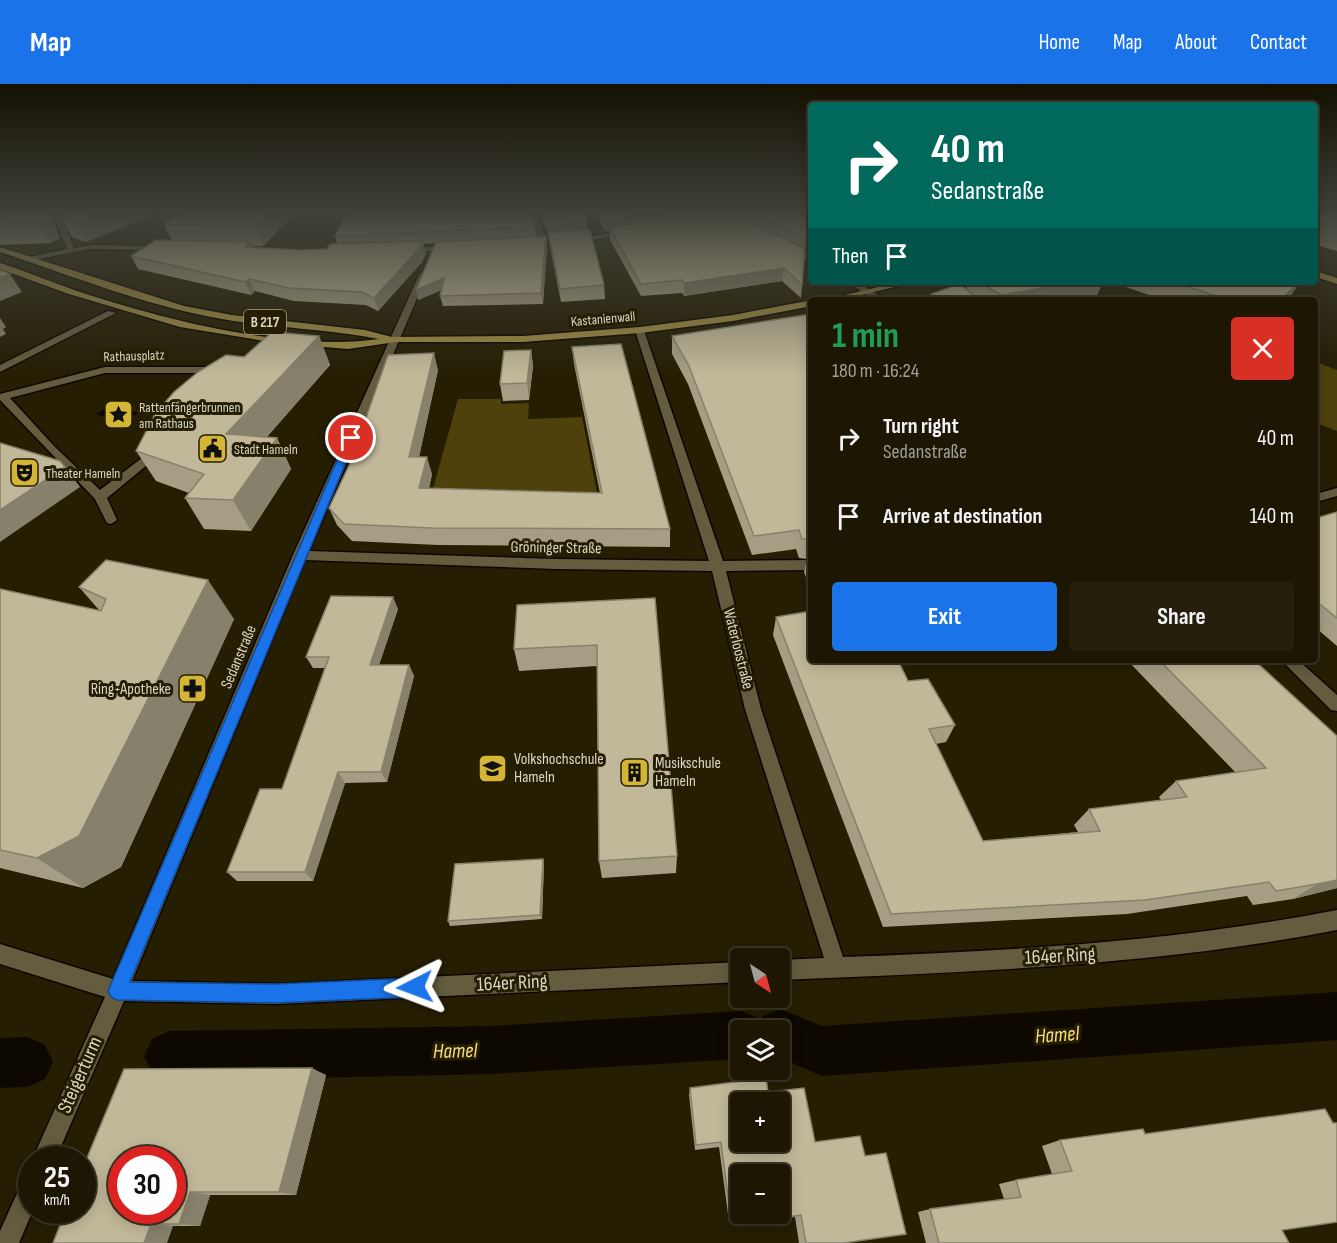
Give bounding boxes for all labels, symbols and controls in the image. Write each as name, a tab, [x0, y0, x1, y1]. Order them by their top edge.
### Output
text: Map	[30, 26, 71, 59]
text: Home	[1039, 30, 1080, 55]
text: Map	[1113, 30, 1142, 55]
text: About	[1175, 30, 1217, 55]
text: Contact	[1250, 30, 1307, 55]
text: 40 m	[931, 124, 1005, 175]
icon: right	[832, 126, 910, 204]
text: Sedanstraße	[931, 175, 1044, 207]
icon: arrive	[880, 240, 913, 273]
text: Then	[832, 243, 868, 270]
street label: Kastanienwall	[570, 308, 636, 330]
road number: B 217	[244, 310, 286, 334]
text: 1 min	[832, 315, 899, 358]
button: close	[1231, 317, 1294, 380]
street label: Rathausplatz	[103, 346, 165, 366]
text: 180 m · 16:24	[832, 359, 919, 383]
place icon: Rattenfängerbrunnen am Rathaus	[102, 399, 134, 431]
place label: Rattenfängerbrunnen am Rathaus	[139, 399, 240, 432]
pin	[325, 412, 376, 463]
text: Turn right	[883, 413, 959, 440]
icon: arrive	[334, 421, 367, 454]
icon: right	[832, 422, 865, 455]
text: 40 m	[1257, 425, 1294, 452]
public building icon: Stadt Hameln	[197, 433, 229, 465]
text: Sedanstraße	[883, 440, 967, 464]
place label: Stadt Hameln	[234, 441, 298, 458]
theatre icon: Theater Hameln	[9, 457, 41, 489]
place label: Theater Hameln	[46, 465, 120, 482]
icon: arrive	[832, 500, 865, 533]
text: Arrive at destination	[883, 503, 1042, 530]
text: 140 m	[1250, 503, 1294, 530]
street label: Gröninger Straße	[510, 538, 602, 558]
button: Exit	[832, 582, 1057, 651]
button: Share	[1069, 582, 1294, 651]
street label: Waterloostraße	[719, 607, 757, 691]
street label: Sedanstraße	[217, 622, 261, 692]
pharmacy icon: Ring-Apotheke	[176, 673, 208, 705]
place label: Ring-Apotheke	[91, 680, 171, 699]
place label: Volkshochschule Hameln	[514, 750, 604, 787]
school or university icon: Volkshochschule Hameln	[477, 752, 509, 784]
place label: Musikschule Hameln	[655, 754, 721, 791]
building icon: Musikschule Hameln	[618, 756, 650, 788]
street label: 164er Ring	[1024, 942, 1096, 970]
north arrow	[730, 948, 790, 1008]
map controls	[730, 948, 790, 1224]
position arrow	[383, 955, 447, 1019]
street label: 164er Ring	[476, 969, 548, 997]
button: layers	[730, 1020, 790, 1080]
water label: Hamel	[1034, 1021, 1081, 1049]
street label: Steigerturm	[53, 1033, 107, 1117]
water label: Hamel	[433, 1038, 478, 1064]
button: +	[730, 1092, 790, 1152]
speed limit sign: 30	[108, 1146, 186, 1224]
text: 25	[44, 1160, 70, 1196]
button: −	[730, 1164, 790, 1224]
text: km/h	[44, 1191, 70, 1210]

